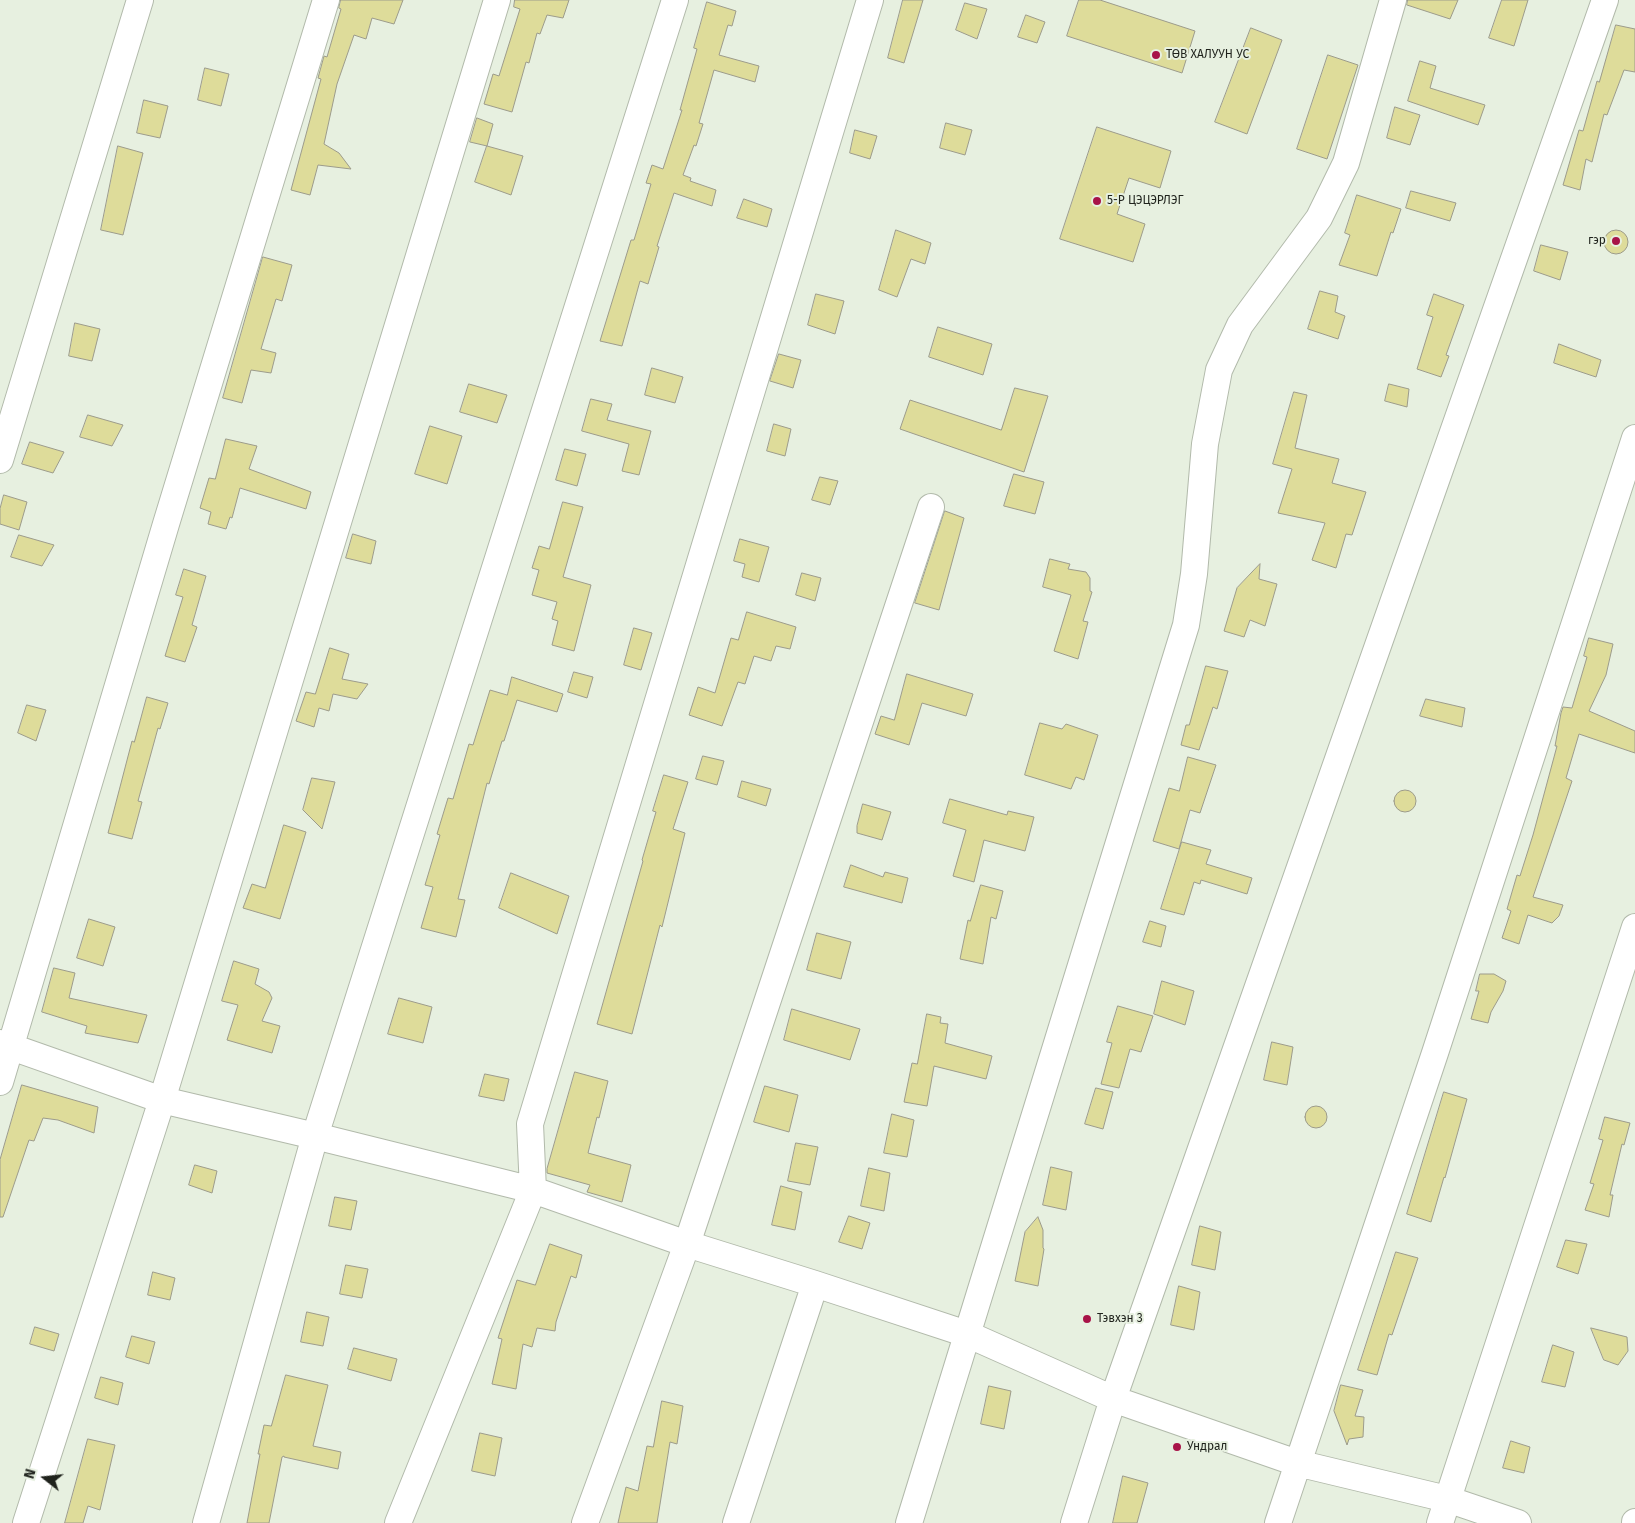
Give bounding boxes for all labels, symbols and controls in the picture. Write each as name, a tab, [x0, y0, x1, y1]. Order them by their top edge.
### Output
place label: ТӨВ ХАЛУУН УС	[1166, 48, 1249, 62]
marker: ТӨВ ХАЛУУН УС	[1150, 49, 1162, 61]
place label: 5-Р ЦЭЦЭРЛЭГ	[1107, 194, 1184, 208]
marker: 5-Р ЦЭЦЭРЛЭГ	[1091, 195, 1103, 207]
place label: гэр	[1588, 234, 1606, 248]
marker: гэр	[1610, 235, 1622, 247]
place label: Тэвхэн 3	[1097, 1312, 1143, 1326]
marker: Тэвхэн 3	[1081, 1313, 1093, 1325]
place label: Ундрал	[1187, 1440, 1227, 1454]
marker: Ундрал	[1171, 1441, 1183, 1453]
north arrow	[20, 1453, 70, 1503]
text: N	[21, 1467, 40, 1481]

